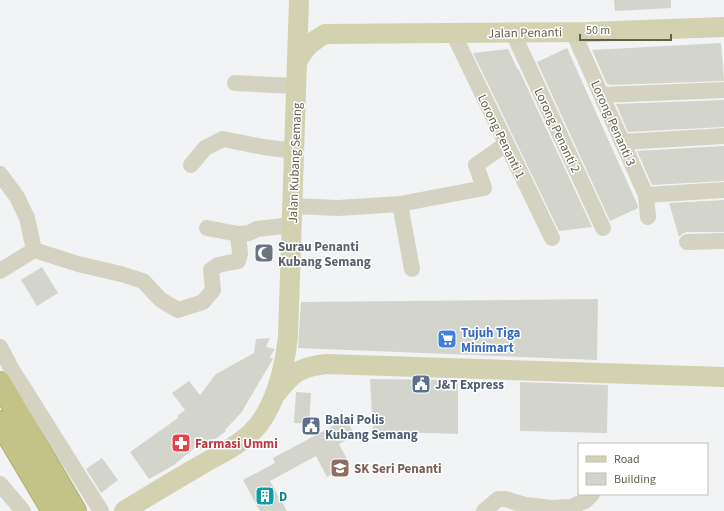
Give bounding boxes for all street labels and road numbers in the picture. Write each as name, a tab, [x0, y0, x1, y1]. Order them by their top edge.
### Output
street label: Jalan Penanti	[488, 23, 562, 43]
street label: Lorong Penanti 3	[586, 78, 640, 169]
street label: Lorong Penanti 2	[530, 85, 585, 176]
street label: Lorong Penanti 1	[473, 91, 529, 182]
street label: Jalan Kubang Semang	[284, 102, 306, 224]

